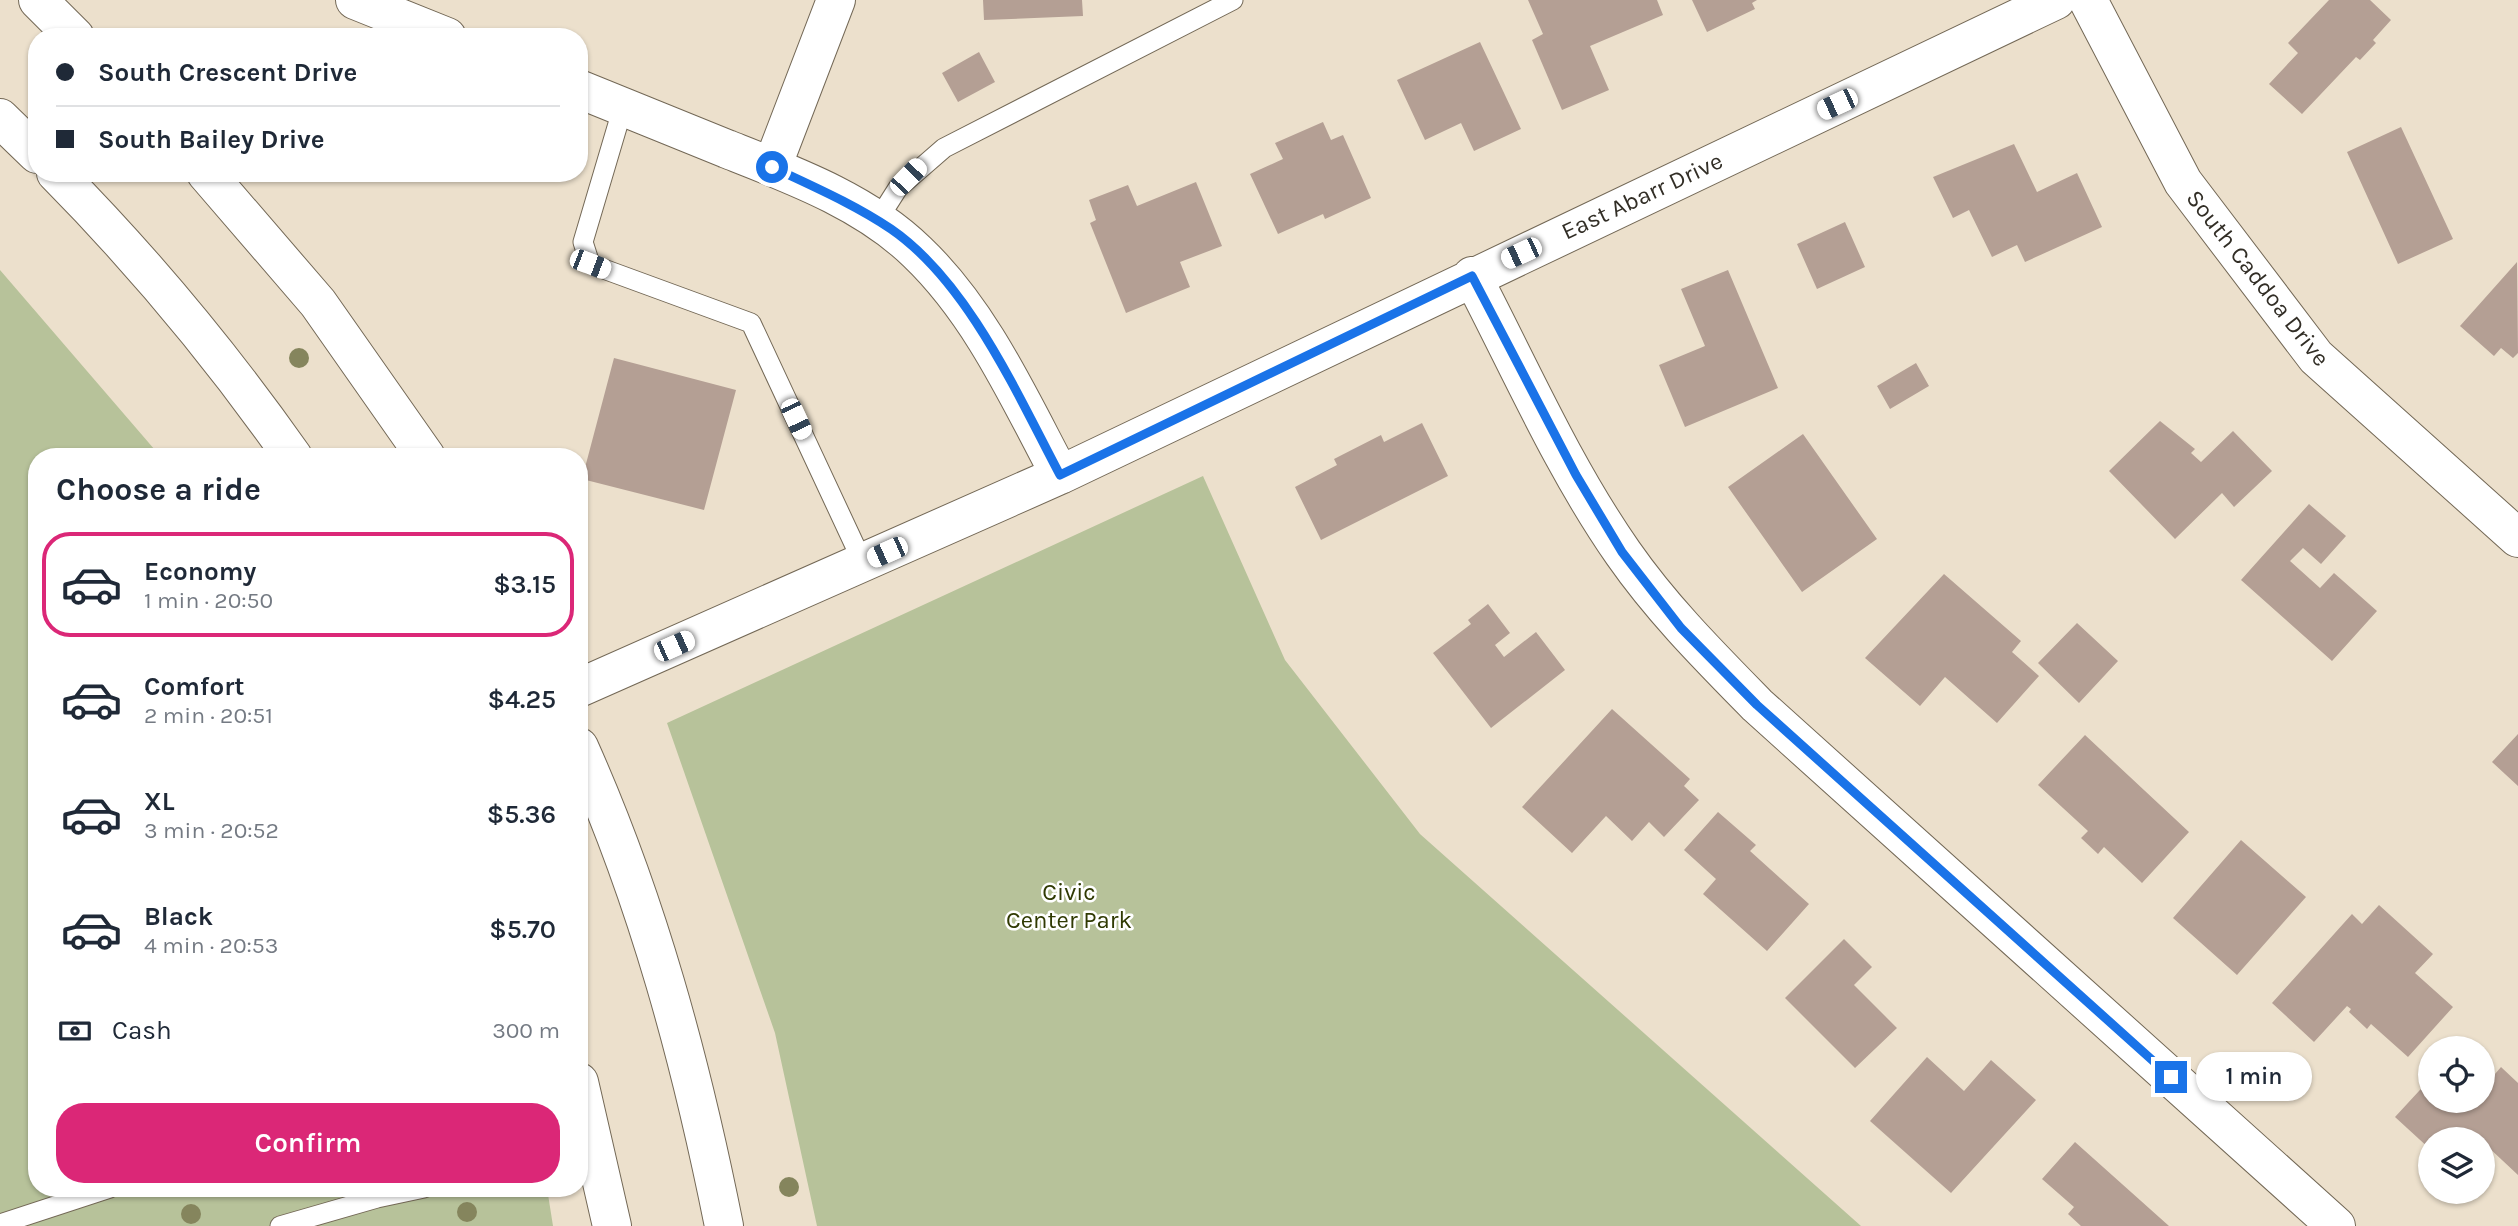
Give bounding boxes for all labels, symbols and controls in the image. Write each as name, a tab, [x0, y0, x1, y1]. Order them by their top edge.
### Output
text: South Crescent Drive	[98, 57, 357, 88]
car	[1814, 86, 1861, 122]
text: South Bailey Drive	[98, 124, 324, 155]
street label: East Abarr Drive	[1557, 146, 1727, 246]
route start	[756, 151, 788, 183]
car	[886, 155, 931, 199]
street label: South Caddoa Drive	[2181, 184, 2335, 372]
car	[1498, 235, 1545, 271]
car	[567, 247, 614, 281]
car	[778, 396, 815, 442]
text: Choose a ride	[56, 471, 261, 508]
car	[864, 534, 911, 570]
icon: car	[60, 553, 123, 616]
text: Economy	[144, 556, 256, 587]
text: $3.15	[493, 569, 556, 600]
text: 1 min · 20:50	[144, 587, 273, 614]
car	[651, 628, 698, 664]
icon: car	[60, 668, 123, 731]
text: Comfort	[144, 671, 245, 702]
text: $4.25	[487, 684, 556, 715]
text: 2 min · 20:51	[144, 702, 273, 729]
icon: car	[60, 783, 123, 846]
text: XL	[144, 786, 175, 817]
text: $5.36	[487, 799, 556, 830]
text: 3 min · 20:52	[144, 817, 279, 844]
park label: Civic Center Park	[1006, 878, 1132, 934]
icon: car	[60, 898, 123, 961]
text: Black	[144, 901, 213, 932]
text: $5.70	[489, 914, 556, 945]
text: 4 min · 20:53	[144, 932, 278, 959]
icon: cash	[56, 1012, 94, 1050]
text: Cash	[112, 1015, 172, 1046]
text: 300 m	[492, 1017, 560, 1044]
map controls	[2418, 1036, 2495, 1204]
button: locate	[2418, 1036, 2495, 1113]
callout: 1 min	[2196, 1052, 2311, 1102]
route end	[2155, 1061, 2187, 1093]
text: 1 min	[2225, 1063, 2283, 1090]
button: Confirm	[56, 1103, 560, 1183]
button: layers	[2418, 1127, 2495, 1204]

